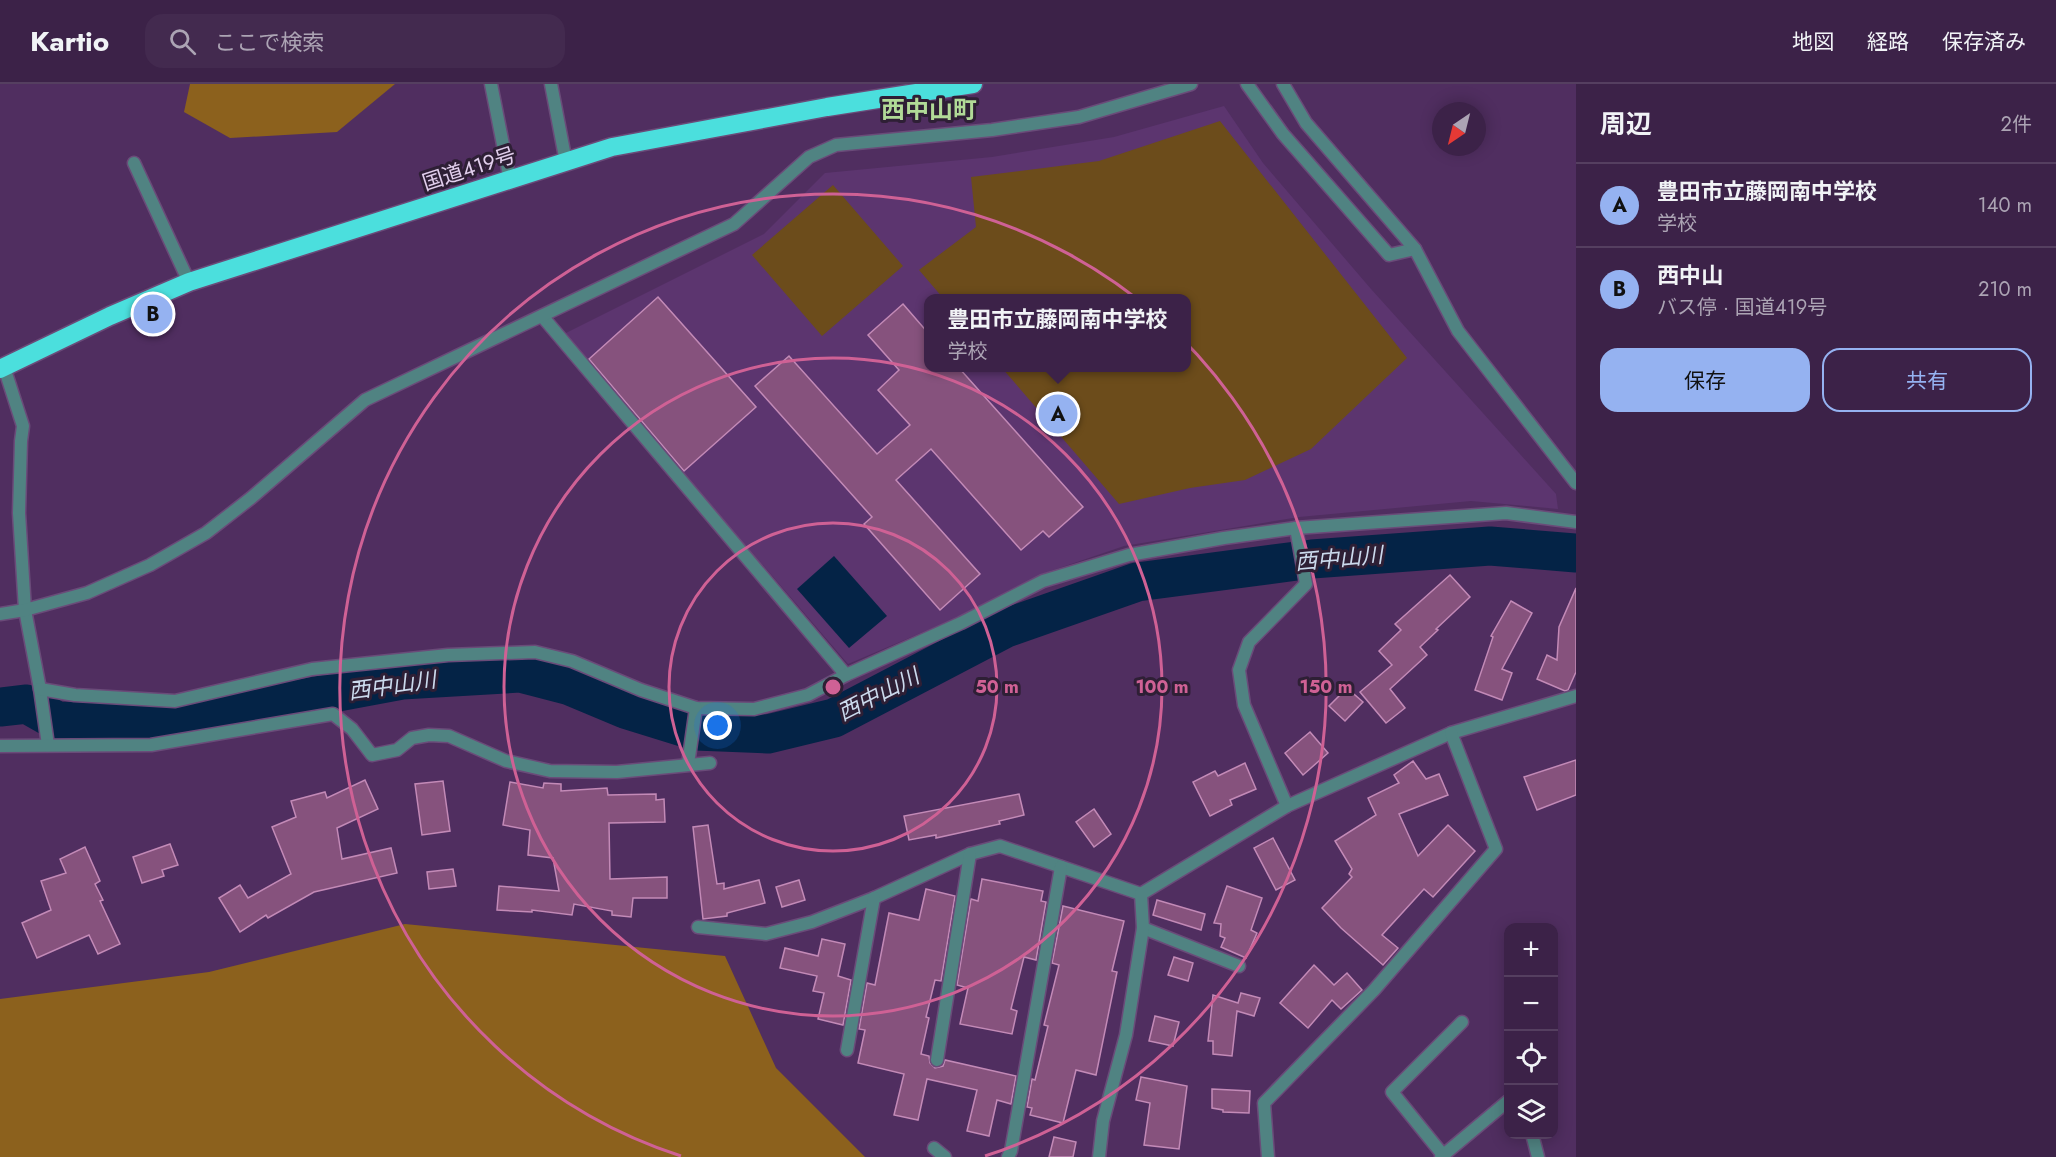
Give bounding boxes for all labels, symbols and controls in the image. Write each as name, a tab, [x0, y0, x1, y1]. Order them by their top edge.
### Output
search box	[145, 14, 565, 68]
text: Kartio	[30, 21, 109, 62]
icon: search	[166, 25, 199, 58]
text: ここで検索	[214, 26, 324, 58]
text: 地図	[1792, 27, 1834, 57]
text: 経路	[1867, 27, 1909, 57]
text: 保存済み	[1942, 27, 2026, 57]
district label: 西中山町	[881, 92, 977, 127]
north arrow	[1432, 102, 1486, 156]
text: 周辺	[1600, 105, 1652, 143]
text: 2件	[2001, 110, 2032, 139]
street label: 国道419号	[418, 140, 520, 198]
text: 豊田市立藤岡南中学校	[1657, 175, 1877, 207]
text: A	[1612, 191, 1627, 220]
text: 140 m	[1978, 191, 2032, 220]
text: 学校	[1657, 209, 1697, 238]
text: 西中山	[1657, 259, 1723, 291]
text: B	[1613, 275, 1626, 304]
text: 210 m	[1978, 275, 2032, 304]
pin: B	[134, 292, 172, 336]
text: バス停 · 国道419号	[1657, 293, 1827, 322]
popup	[924, 294, 1191, 372]
text: 豊田市立藤岡南中学校	[947, 303, 1168, 335]
text: 学校	[947, 337, 987, 366]
button: 保存	[1600, 348, 1810, 412]
button: 共有	[1822, 348, 2032, 412]
pin: A	[1038, 392, 1078, 436]
water label: 西中山川	[1294, 538, 1386, 578]
water label: 西中山川	[832, 659, 926, 728]
water label: 西中山川	[346, 663, 440, 707]
text: 50 m	[975, 674, 1019, 700]
text: 100 m	[1135, 674, 1189, 700]
text: 150 m	[1300, 674, 1352, 700]
centre of rings	[823, 677, 843, 697]
your location	[703, 711, 732, 740]
map controls	[1504, 923, 1558, 1139]
button: +	[1504, 923, 1558, 977]
button: −	[1504, 977, 1558, 1031]
button: locate	[1504, 1031, 1558, 1085]
button: layers	[1504, 1085, 1558, 1139]

